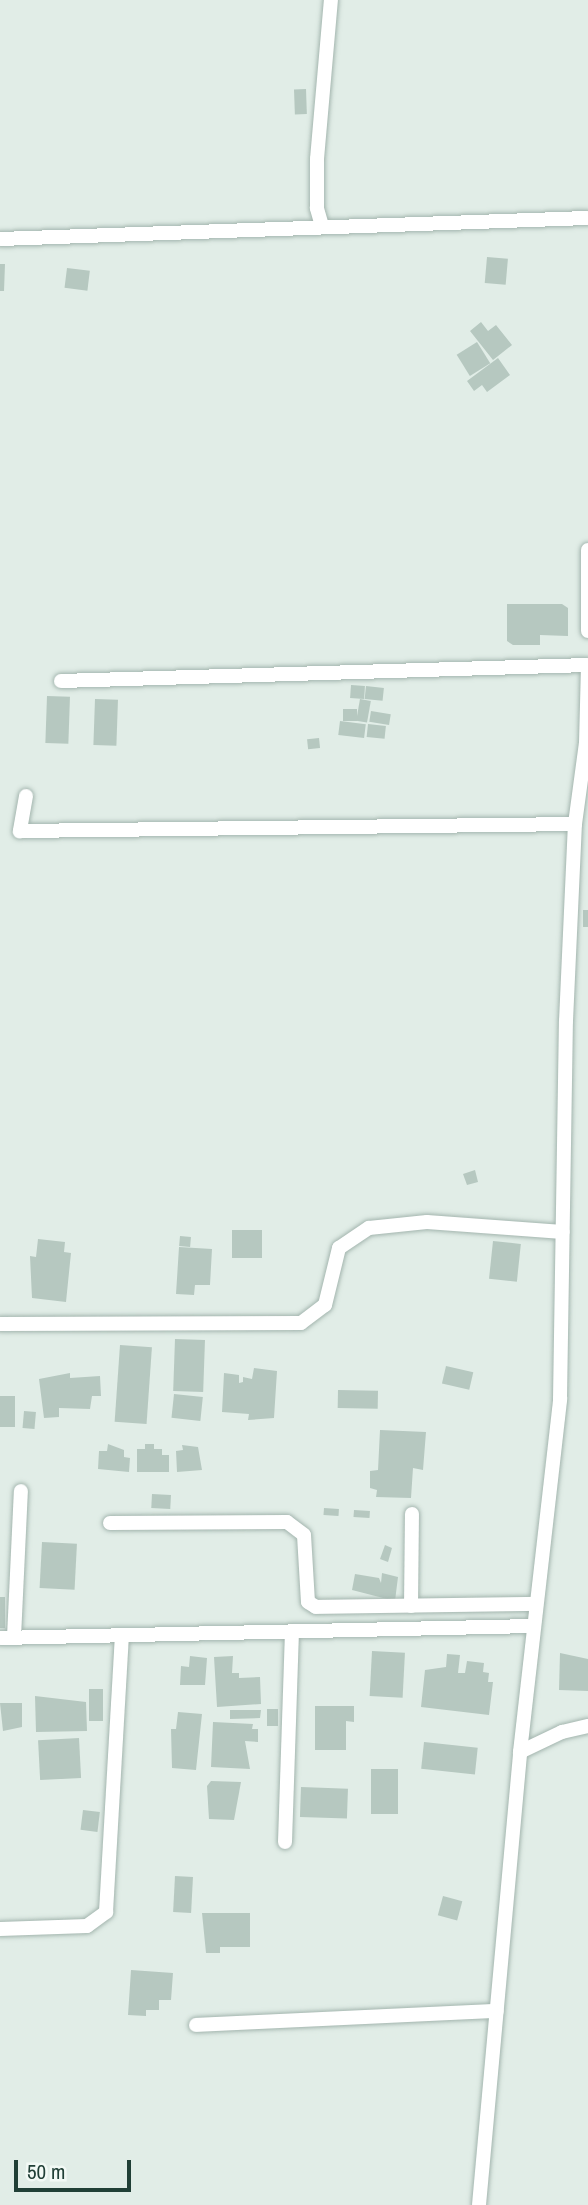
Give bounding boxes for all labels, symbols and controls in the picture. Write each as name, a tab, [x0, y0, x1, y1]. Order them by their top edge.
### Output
scale bar	[18, 2146, 135, 2190]
text: 50 m	[27, 2157, 65, 2186]

